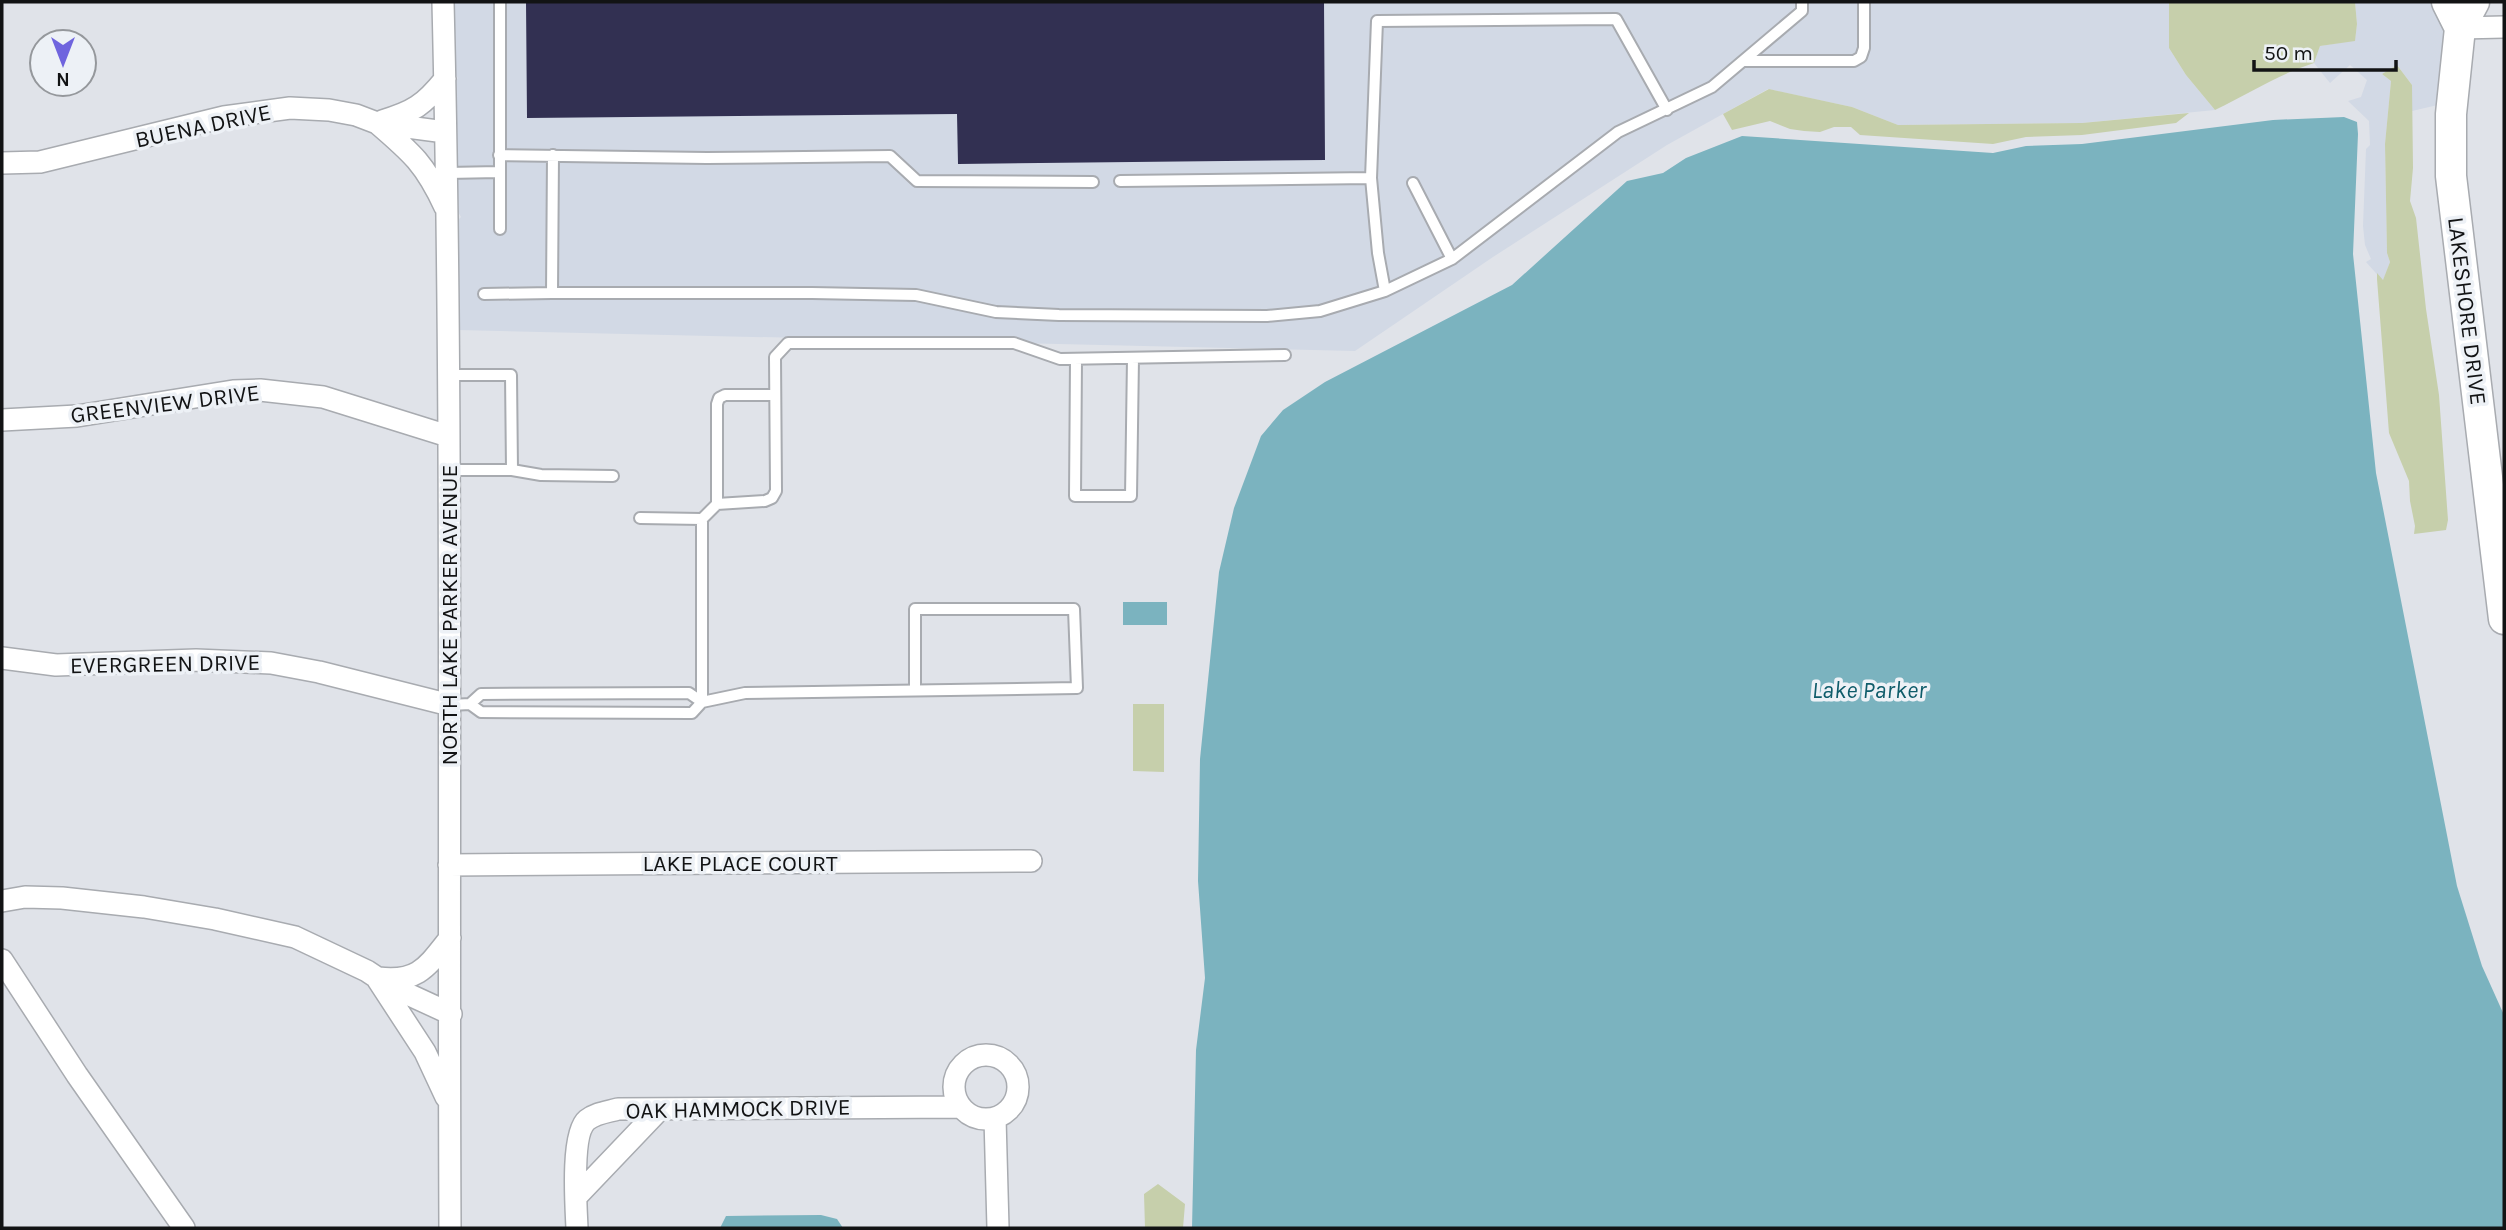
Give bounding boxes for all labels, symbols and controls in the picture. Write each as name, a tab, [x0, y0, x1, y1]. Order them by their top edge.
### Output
north arrow	[28, 28, 98, 98]
scale bar	[2254, 28, 2396, 72]
text: 50 m	[2264, 41, 2313, 65]
text: N	[56, 68, 70, 90]
street label: BUENA DRIVE	[133, 98, 273, 154]
street label: LAKESHORE DRIVE	[2442, 216, 2492, 406]
street label: GREENVIEW DRIVE	[69, 379, 261, 429]
street label: NORTH LAKE PARKER AVENUE	[436, 464, 463, 766]
street label: EVERGREEN DRIVE	[70, 649, 260, 679]
water label: Lake Parker	[1812, 676, 1927, 704]
street label: LAKE PLACE COURT	[642, 850, 838, 877]
street label: OAK HAMMOCK DRIVE	[625, 1094, 851, 1124]

